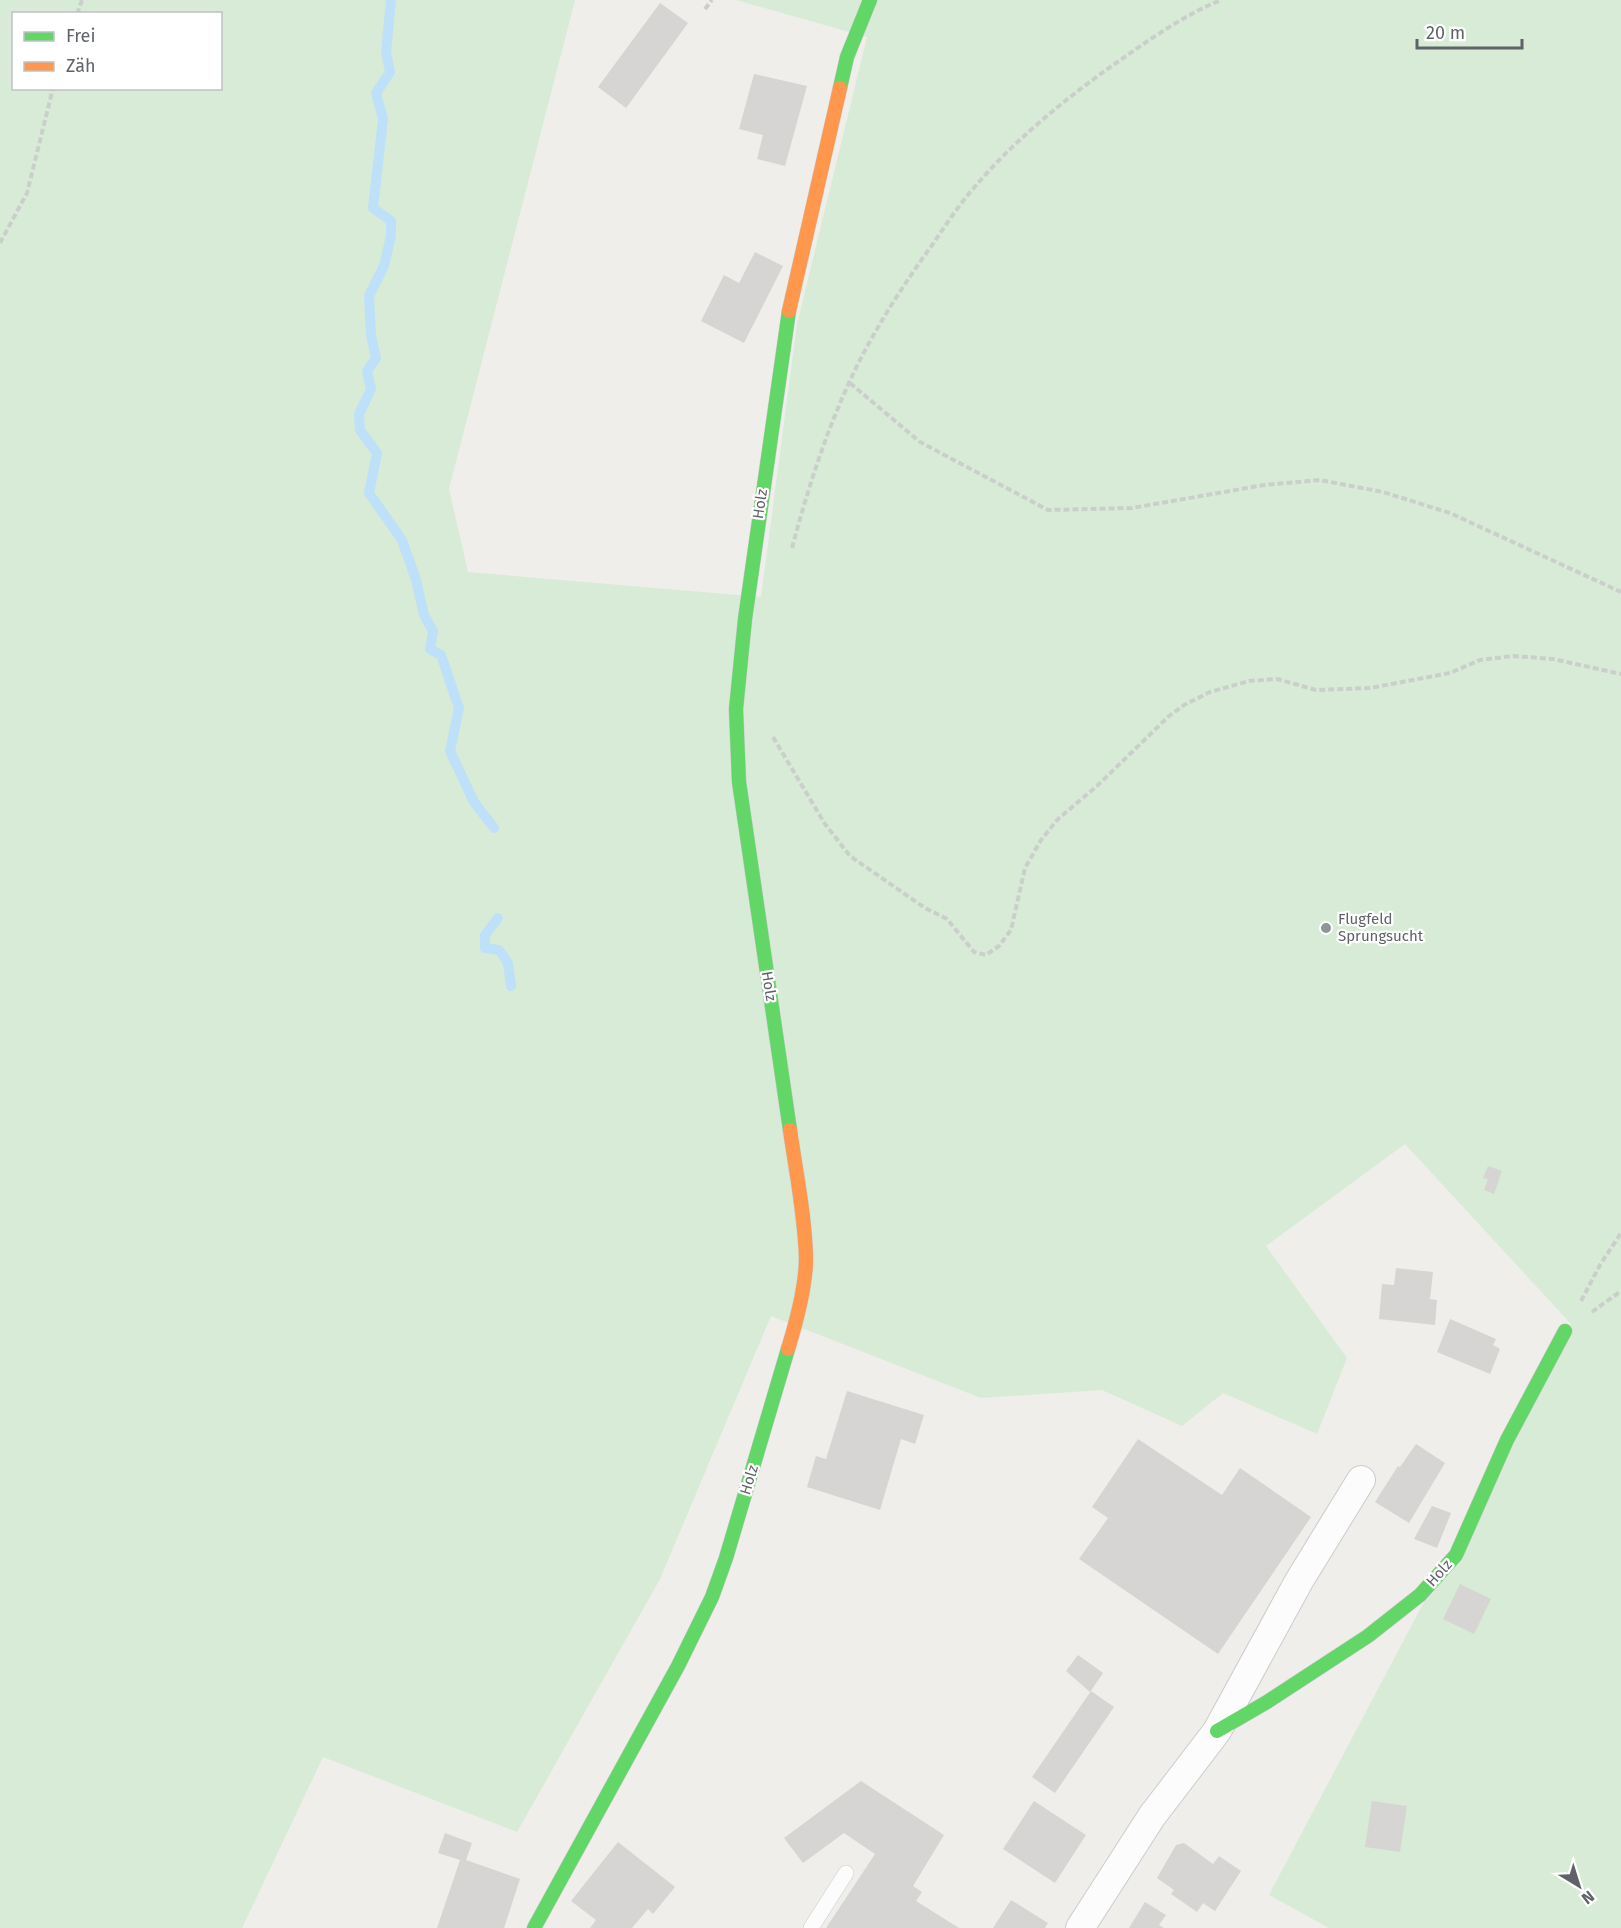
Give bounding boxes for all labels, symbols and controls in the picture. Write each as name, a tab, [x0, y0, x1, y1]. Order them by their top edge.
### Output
legend	[12, 12, 222, 90]
scale bar	[1417, 12, 1522, 50]
text: 20 m	[1426, 22, 1465, 44]
text: Frei	[66, 25, 96, 47]
text: Zäh	[66, 55, 95, 77]
street label: Holz	[749, 487, 771, 520]
place label: Flugfeld Sprungsucht	[1338, 910, 1424, 945]
marker: Flugfeld Sprungsucht	[1319, 921, 1333, 935]
street label: Holz	[758, 970, 780, 1003]
street label: Holz	[736, 1463, 762, 1497]
street label: Holz	[1422, 1555, 1456, 1590]
north arrow	[1549, 1856, 1609, 1916]
text: N	[1578, 1887, 1598, 1908]

